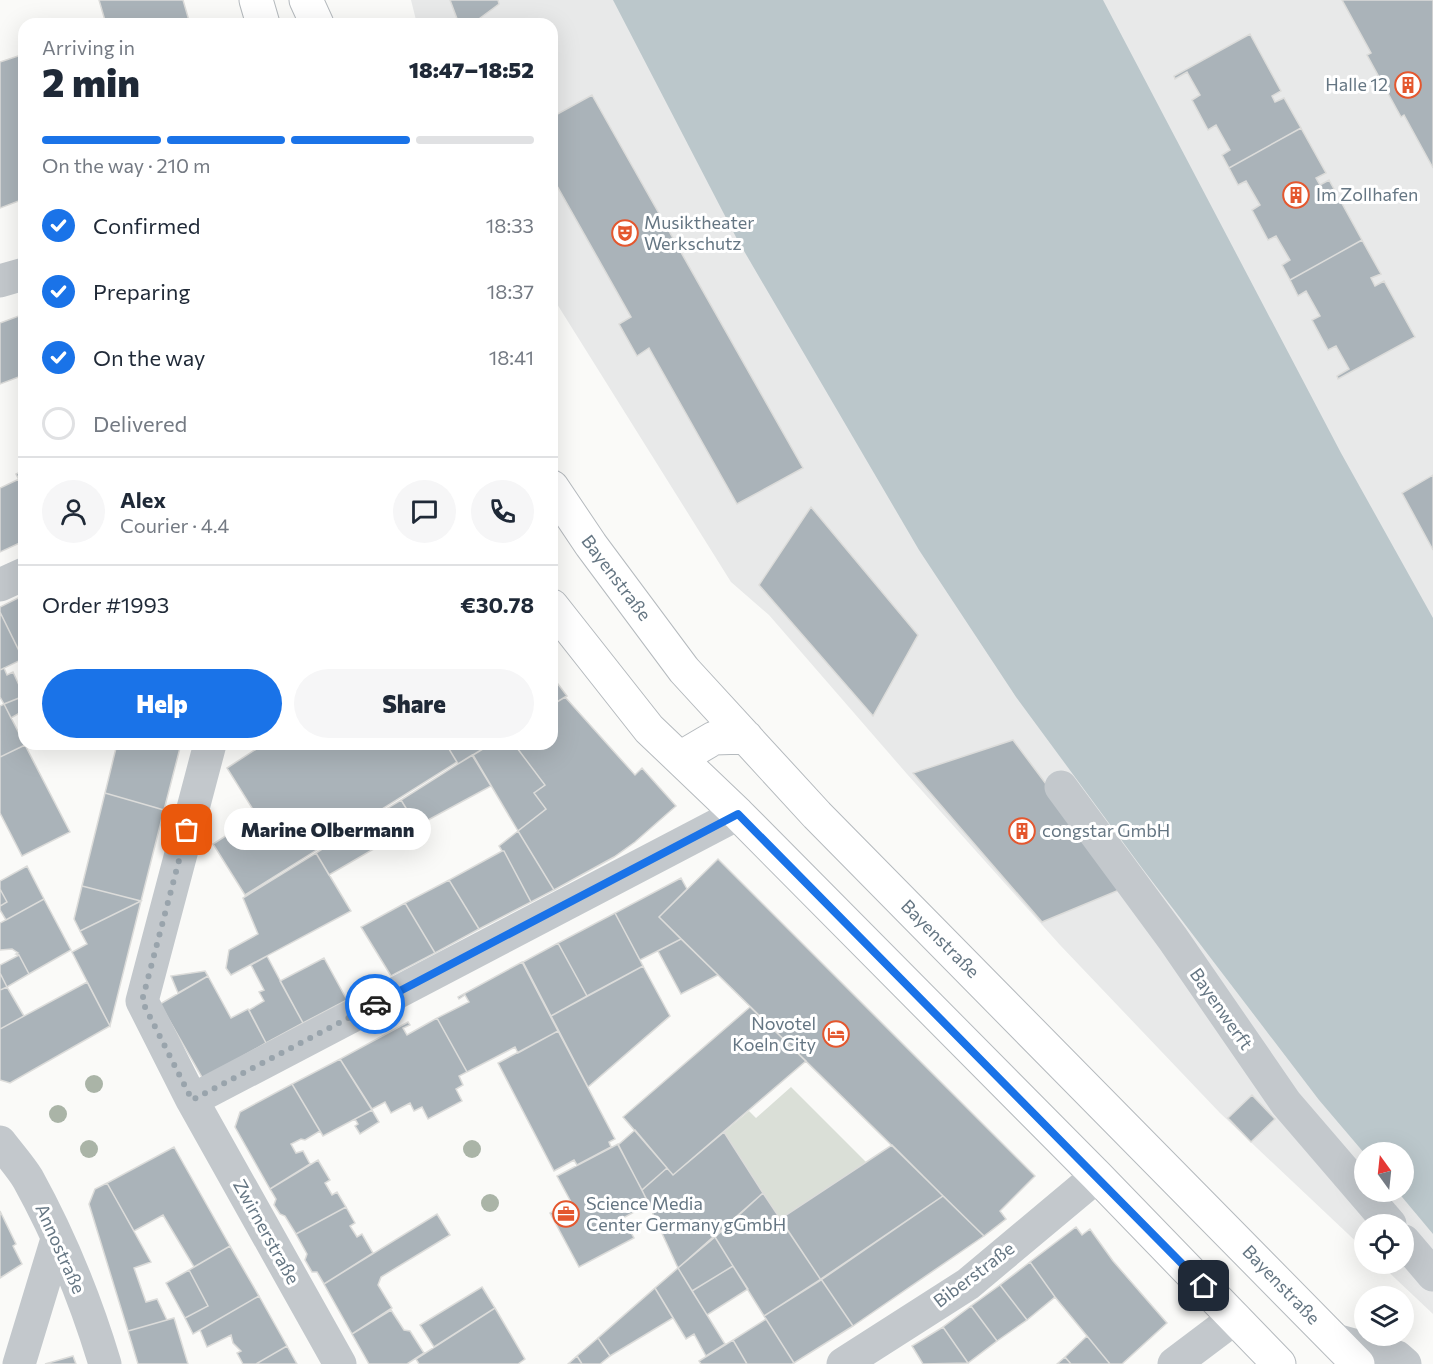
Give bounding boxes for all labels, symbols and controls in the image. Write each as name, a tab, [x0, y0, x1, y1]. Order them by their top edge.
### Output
text: Arriving in	[42, 35, 135, 59]
text: 18:47–18:52	[409, 56, 534, 83]
text: 2 min	[42, 57, 140, 105]
building icon: Halle 12	[1393, 70, 1423, 100]
place label: Halle 12	[1325, 73, 1388, 95]
text: On the way · 210 m	[42, 153, 210, 177]
building icon: Im Zollhafen	[1281, 180, 1311, 210]
place label: Im Zollhafen	[1316, 183, 1418, 205]
icon: check	[42, 209, 75, 242]
place label: Musiktheater Werkschutz	[644, 211, 754, 254]
text: Confirmed	[93, 212, 200, 239]
text: 18:33	[486, 213, 534, 237]
theatre icon: Musiktheater Werkschutz	[610, 218, 640, 248]
icon: check	[42, 275, 75, 308]
text: Preparing	[93, 278, 190, 305]
text: 18:37	[487, 279, 534, 303]
icon: check	[42, 341, 75, 374]
text: On the way	[93, 344, 205, 371]
text: 18:41	[489, 345, 534, 369]
text: Delivered	[93, 410, 187, 437]
button: person	[42, 480, 105, 543]
button: chat	[393, 480, 456, 543]
button: phone	[471, 480, 534, 543]
text: Alex	[120, 486, 166, 513]
text: Courier · 4.4	[120, 513, 229, 537]
street label: Bayenstraße	[577, 530, 656, 625]
text: Order #1993	[42, 591, 169, 618]
text: €30.78	[460, 591, 534, 618]
button: Help	[42, 669, 282, 738]
button: Share	[294, 669, 534, 738]
pin	[161, 804, 212, 855]
callout: Marine Olbermann	[223, 809, 430, 851]
icon: bag	[170, 813, 203, 846]
building icon: congstar GmbH	[1007, 816, 1037, 846]
text: Marine Olbermann	[241, 817, 414, 841]
place label: congstar GmbH	[1042, 819, 1170, 841]
street label: Bayenstraße	[897, 894, 985, 982]
street label: Bayenwerft	[1186, 963, 1258, 1054]
courier	[345, 974, 405, 1034]
icon: car	[359, 988, 392, 1021]
place label: Novotel Koeln City	[732, 1012, 816, 1055]
hotel icon: Novotel Koeln City	[821, 1019, 851, 1049]
north arrow	[1354, 1142, 1414, 1202]
map controls	[1354, 1142, 1414, 1346]
street label: Zwirnerstraße	[229, 1175, 305, 1288]
place label: Science Media Center Germany gGmbH	[586, 1192, 786, 1235]
office icon: Science Media Center Germany gGmbH	[551, 1199, 581, 1229]
street label: Annostraße	[31, 1200, 90, 1297]
button: locate	[1354, 1214, 1414, 1274]
street label: Biberstraße	[929, 1237, 1018, 1312]
street label: Bayenstraße	[1238, 1240, 1325, 1329]
pin	[1178, 1260, 1229, 1311]
icon: home	[1187, 1269, 1220, 1302]
button: layers	[1354, 1286, 1414, 1346]

